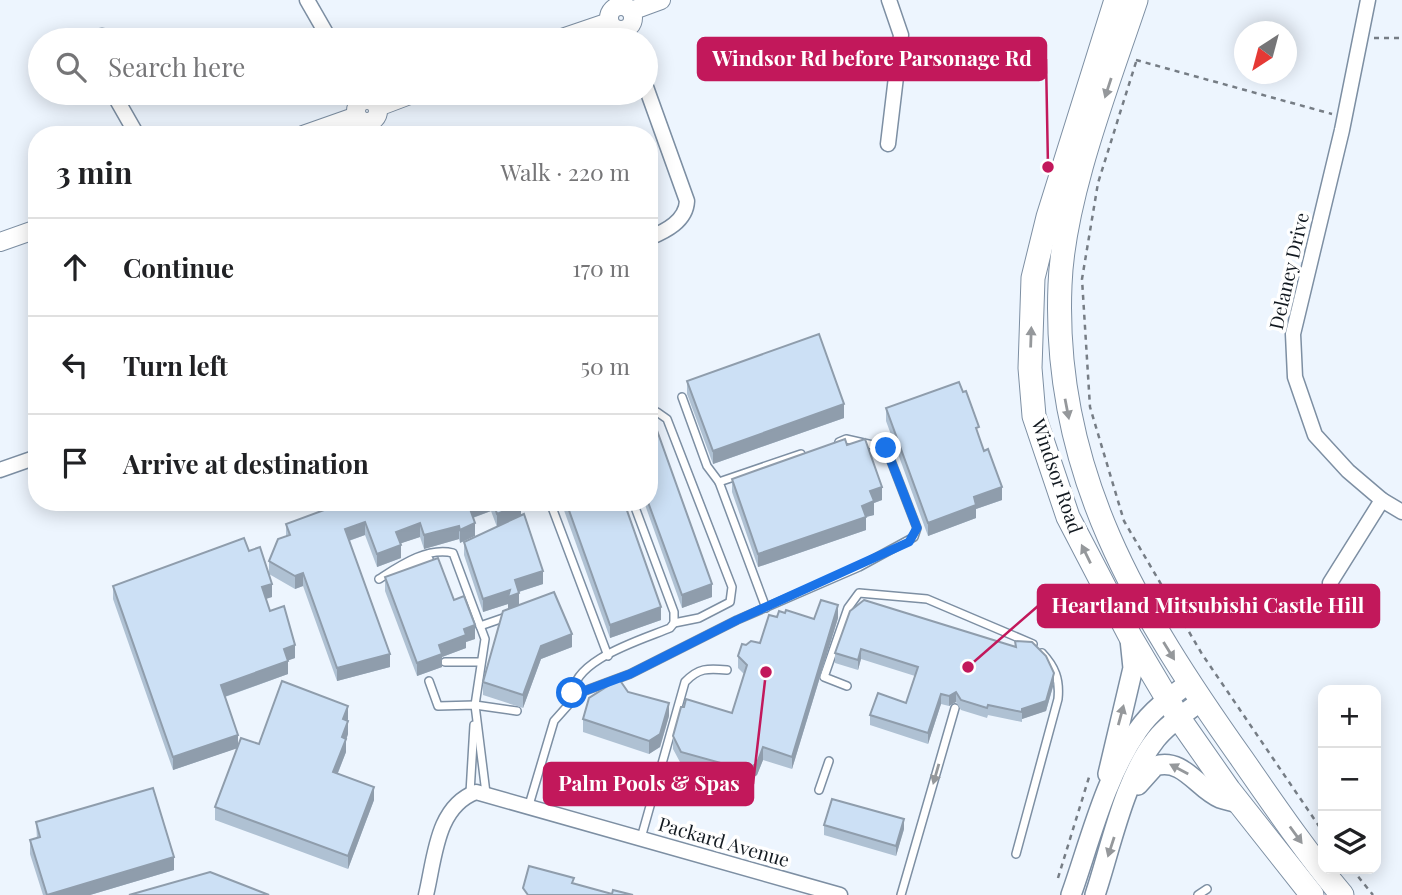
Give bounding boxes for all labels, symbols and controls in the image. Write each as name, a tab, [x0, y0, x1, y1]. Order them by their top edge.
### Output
north arrow	[1234, 21, 1297, 84]
search box	[28, 28, 658, 105]
callout: Windsor Rd before Parsonage Rd	[698, 38, 1046, 80]
text: Windsor Rd before Parsonage Rd	[711, 43, 1032, 71]
icon: search	[52, 48, 90, 86]
text: Search here	[108, 49, 245, 84]
one-way arrow	[1102, 78, 1113, 99]
text: 3 min	[56, 152, 132, 192]
text: Walk · 220 m	[500, 156, 630, 187]
street label: Delaney Drive	[1262, 210, 1314, 332]
icon: ahead	[56, 248, 94, 286]
text: Continue	[123, 250, 234, 285]
text: 170 m	[572, 252, 630, 283]
one-way arrow	[1025, 325, 1036, 347]
icon: left	[56, 346, 94, 384]
text: Turn left	[123, 348, 228, 383]
text: 50 m	[581, 350, 630, 381]
one-way arrow	[1061, 398, 1072, 420]
street label: Windsor Road	[1026, 414, 1090, 536]
route end	[870, 432, 901, 463]
icon: arrive	[56, 444, 94, 482]
text: Arrive at destination	[123, 446, 369, 481]
one-way arrow	[1080, 544, 1092, 564]
callout: Heartland Mitsubishi Castle Hill	[1038, 585, 1379, 627]
text: Heartland Mitsubishi Castle Hill	[1052, 590, 1365, 618]
one-way arrow	[1162, 641, 1175, 660]
route start	[556, 677, 587, 708]
map controls	[1318, 685, 1381, 874]
button: +	[1318, 685, 1381, 748]
one-way arrow	[1117, 704, 1127, 725]
button: −	[1318, 748, 1381, 811]
callout: Palm Pools & Spas	[544, 763, 753, 805]
one-way arrow	[930, 763, 941, 785]
one-way arrow	[1169, 764, 1189, 776]
text: Palm Pools & Spas	[558, 768, 740, 796]
street label: Packard Avenue	[656, 810, 793, 872]
button: layers	[1318, 811, 1381, 874]
one-way arrow	[1289, 826, 1303, 844]
one-way arrow	[1106, 836, 1116, 857]

